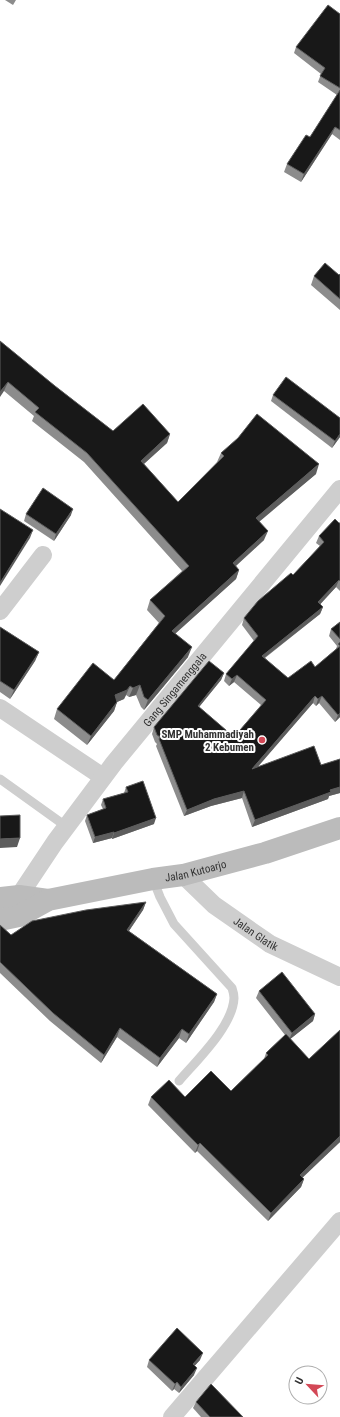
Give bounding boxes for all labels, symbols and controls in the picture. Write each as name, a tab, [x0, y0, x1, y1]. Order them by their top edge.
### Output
street label: Gang Singamenggala	[141, 650, 209, 729]
place label: SMP Muhammadiyah 2 Kebumen	[161, 728, 254, 754]
marker: SMP Muhammadiyah 2 Kebumen	[257, 735, 267, 745]
street label: Jalan Kutoarjo	[164, 858, 228, 884]
street label: Jalan Glatik	[231, 914, 280, 954]
north arrow	[288, 1365, 328, 1405]
text: U	[292, 1375, 307, 1387]

